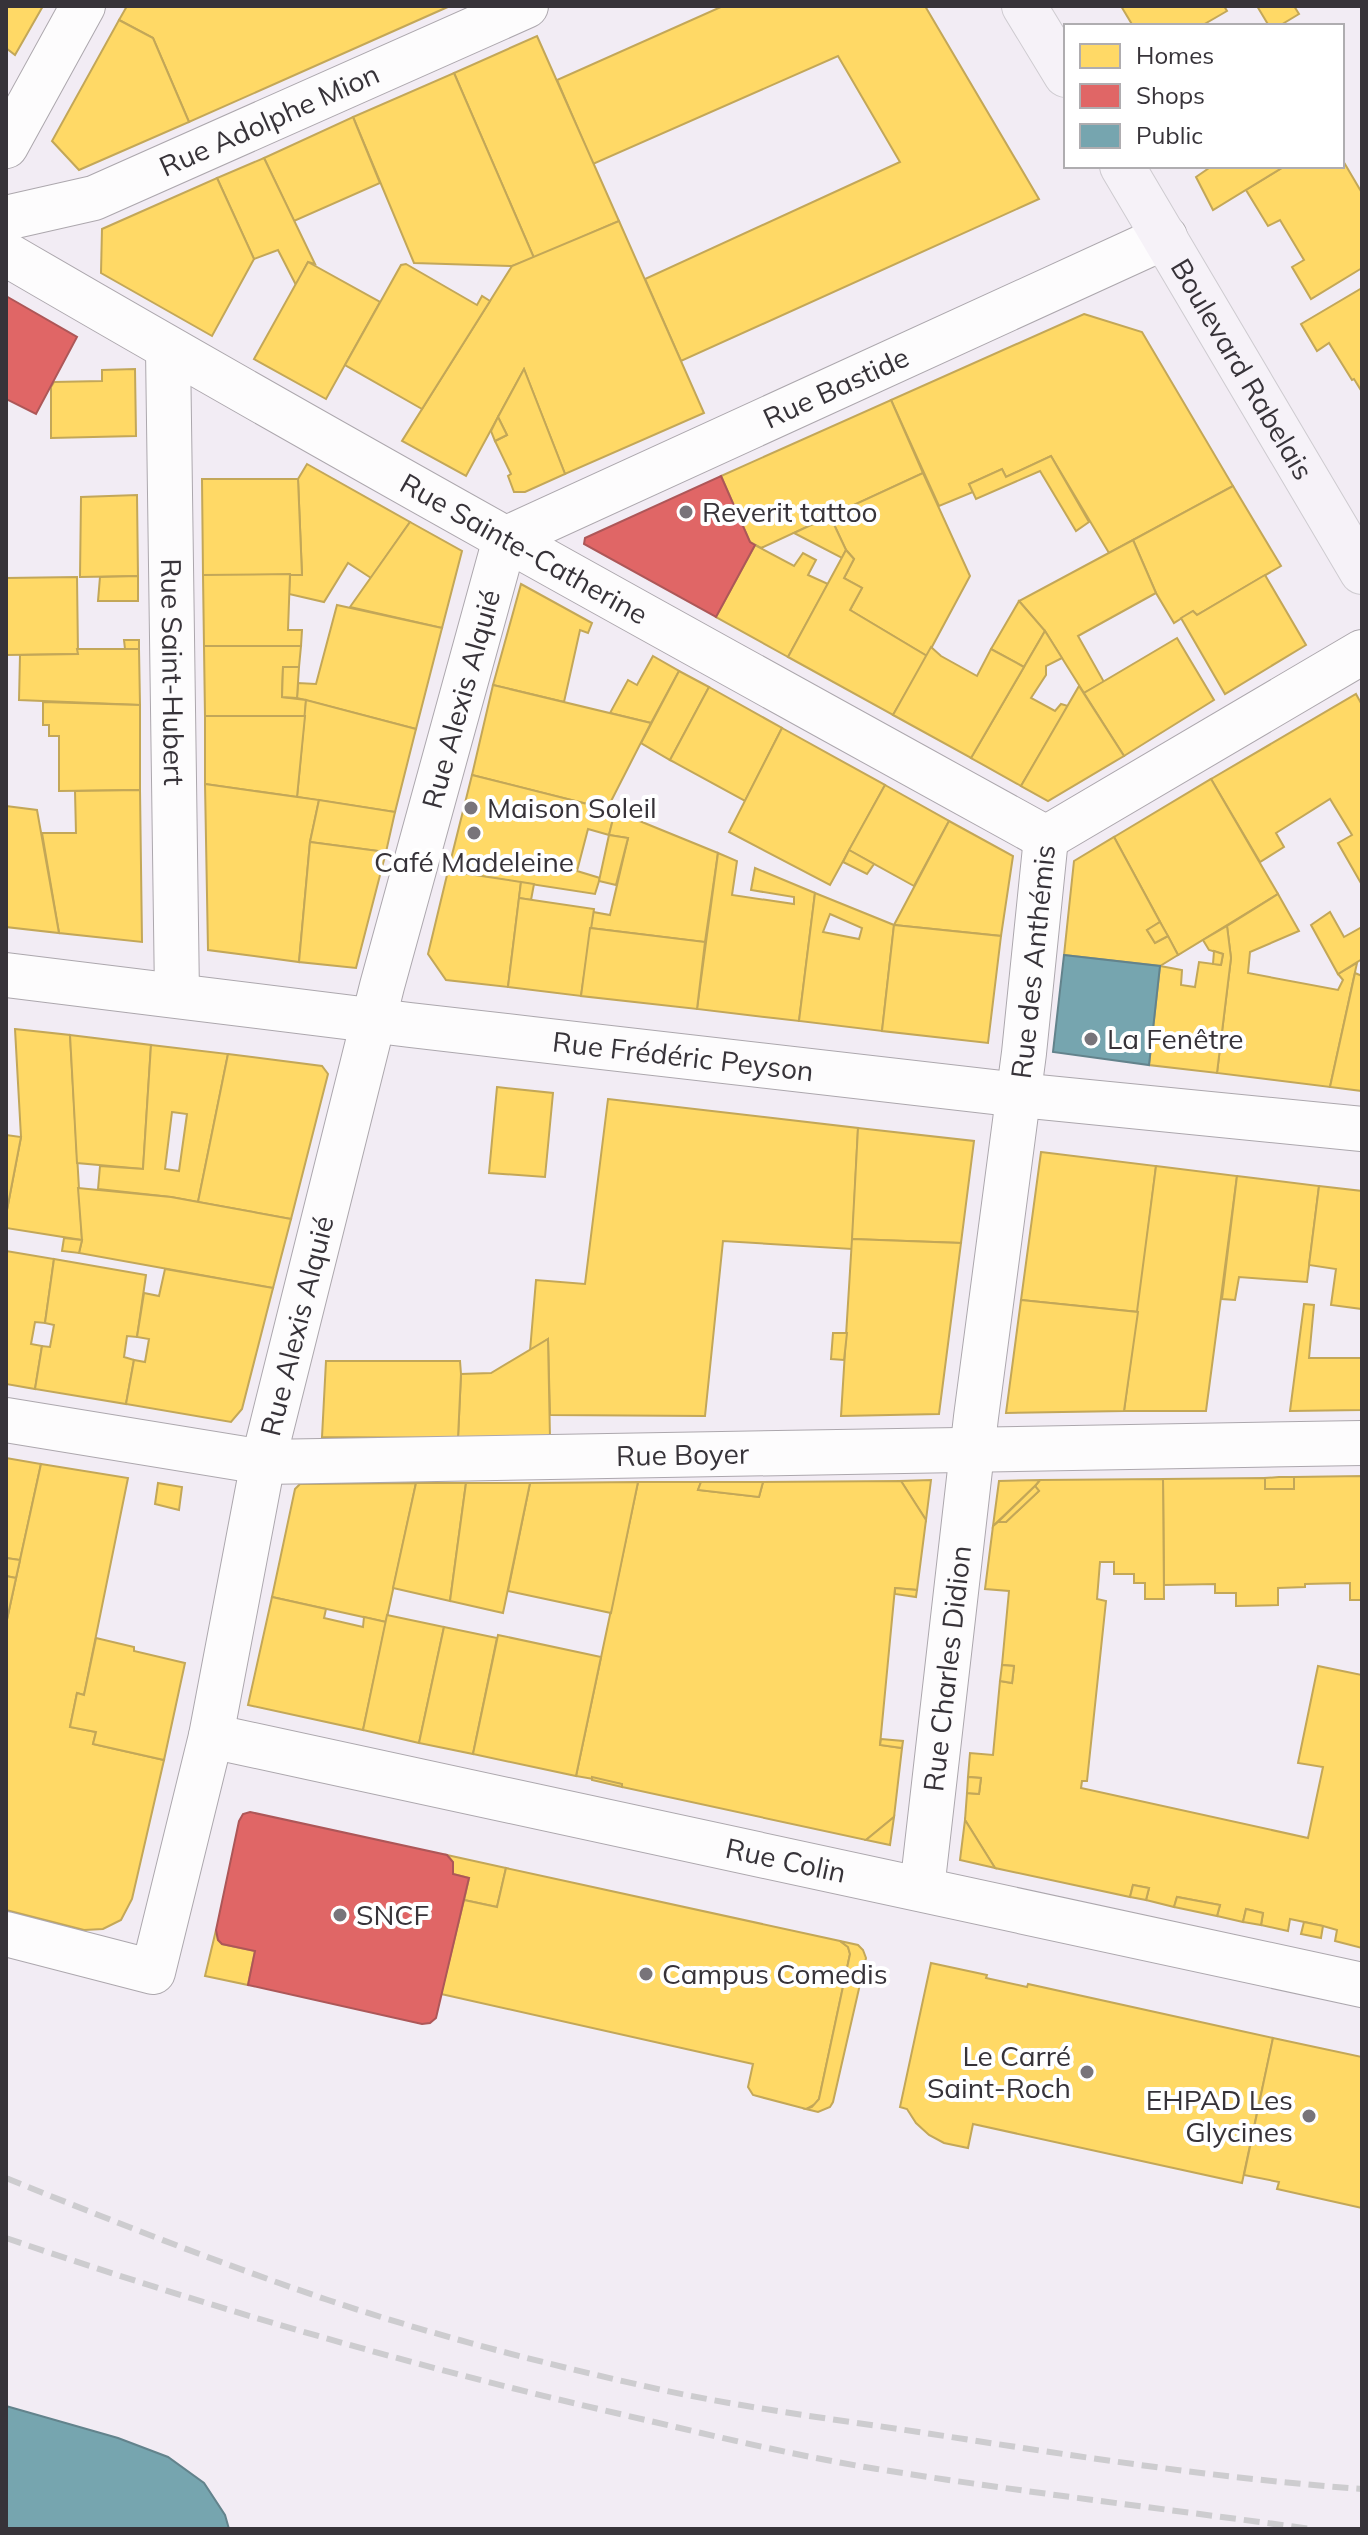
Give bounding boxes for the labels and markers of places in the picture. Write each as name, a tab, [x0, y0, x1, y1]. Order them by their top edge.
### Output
place label: Reverit tattoo	[702, 494, 878, 529]
marker: Reverit tattoo	[677, 503, 695, 521]
place label: Maison Soleil	[487, 790, 657, 825]
marker: Maison Soleil	[462, 799, 480, 817]
marker: Café Madeleine	[465, 824, 483, 842]
place label: Café Madeleine	[374, 844, 574, 879]
place label: La Fenêtre	[1107, 1021, 1243, 1056]
marker: La Fenêtre	[1082, 1030, 1100, 1048]
place label: SNCF	[356, 1897, 429, 1932]
marker: SNCF	[331, 1906, 349, 1924]
place label: Campus Comedis	[662, 1956, 888, 1991]
marker: Campus Comedis	[637, 1965, 655, 1983]
place label: Le Carré Saint-Roch	[927, 2038, 1071, 2105]
marker: Le Carré Saint-Roch	[1078, 2063, 1096, 2081]
place label: EHPAD Les Glycines	[1146, 2082, 1293, 2149]
marker: EHPAD Les Glycines	[1300, 2107, 1318, 2125]

